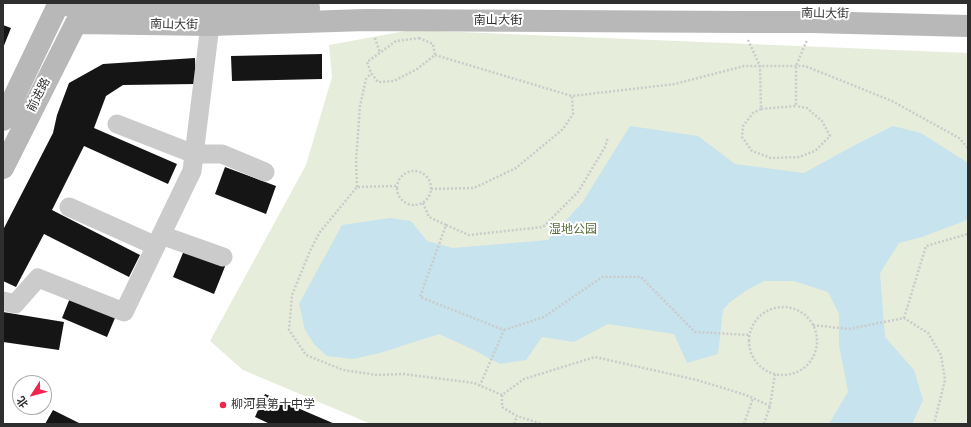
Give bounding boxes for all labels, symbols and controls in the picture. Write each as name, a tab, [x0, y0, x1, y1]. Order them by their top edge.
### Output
street label: 南山大街	[801, 6, 849, 22]
street label: 南山大街	[474, 14, 522, 28]
street label: 南山大街	[150, 17, 198, 33]
street label: 前进路	[24, 76, 54, 114]
park label: 湿地公园	[549, 223, 597, 237]
north arrow	[12, 375, 52, 415]
text: 北	[14, 393, 31, 410]
place label: 柳河县第十中学	[231, 398, 315, 412]
marker: 柳河县第十中学	[218, 400, 228, 410]

